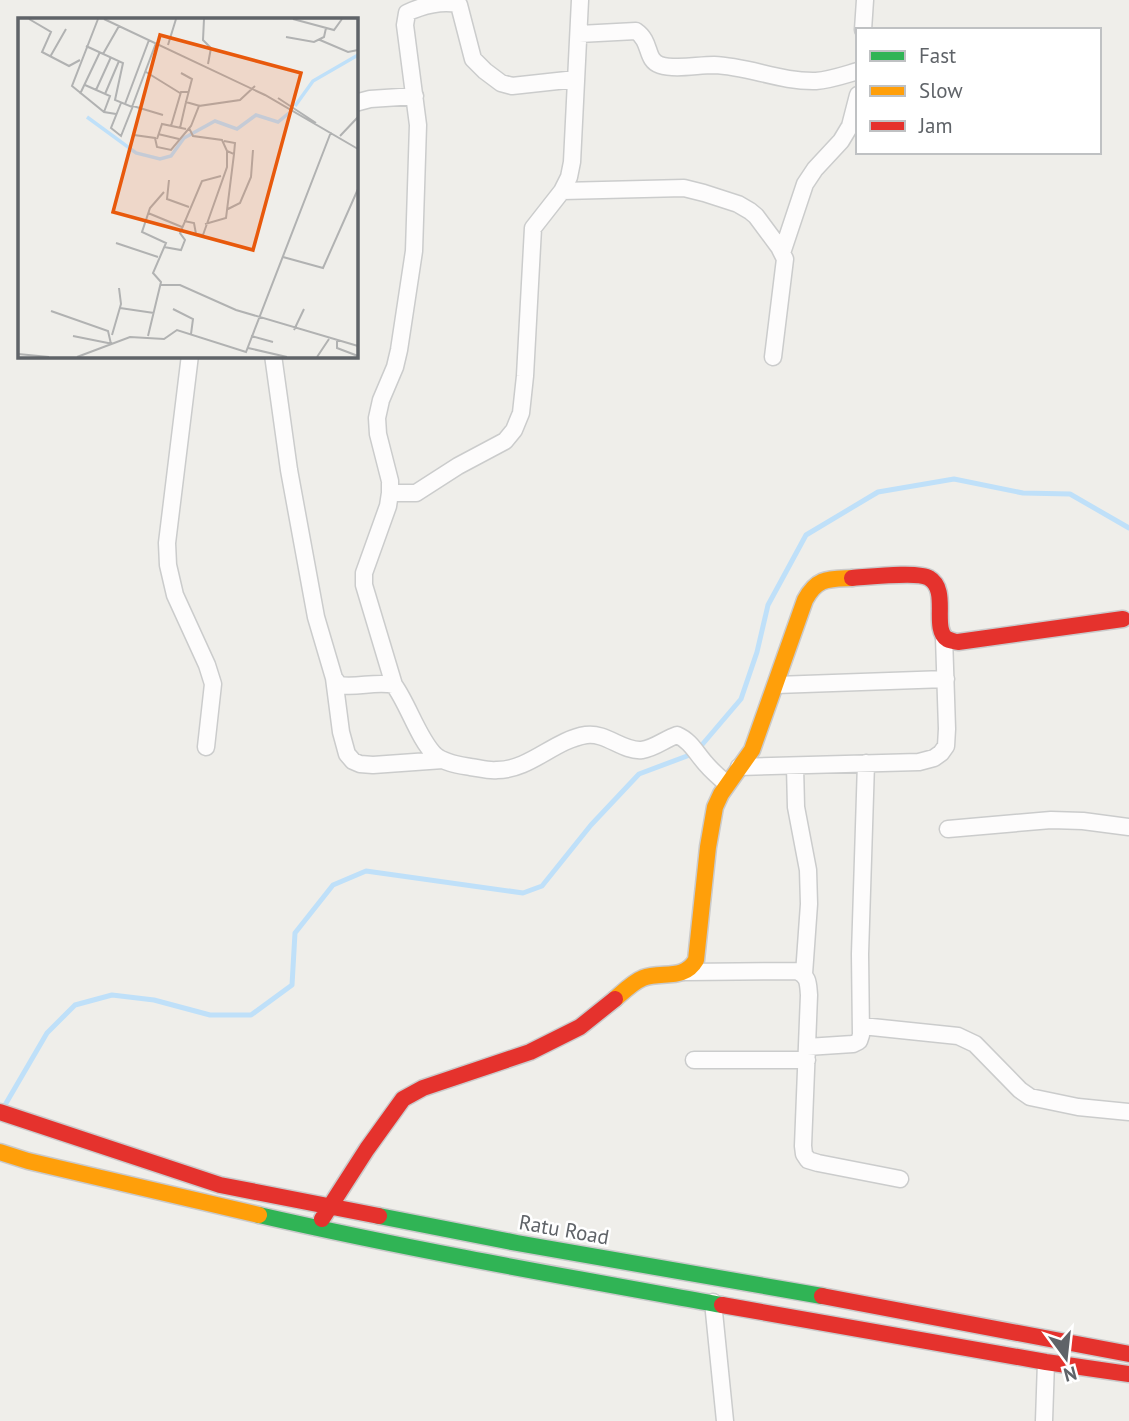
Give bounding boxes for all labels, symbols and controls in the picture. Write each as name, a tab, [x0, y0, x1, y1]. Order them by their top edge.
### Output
inset map	[18, 18, 357, 357]
legend	[856, 28, 1101, 154]
text: Fast	[919, 42, 956, 69]
text: Slow	[919, 77, 963, 104]
text: Jam	[918, 112, 953, 139]
street label: Ratu Road	[517, 1208, 611, 1251]
north arrow	[1031, 1323, 1101, 1393]
text: N	[1061, 1361, 1080, 1388]

